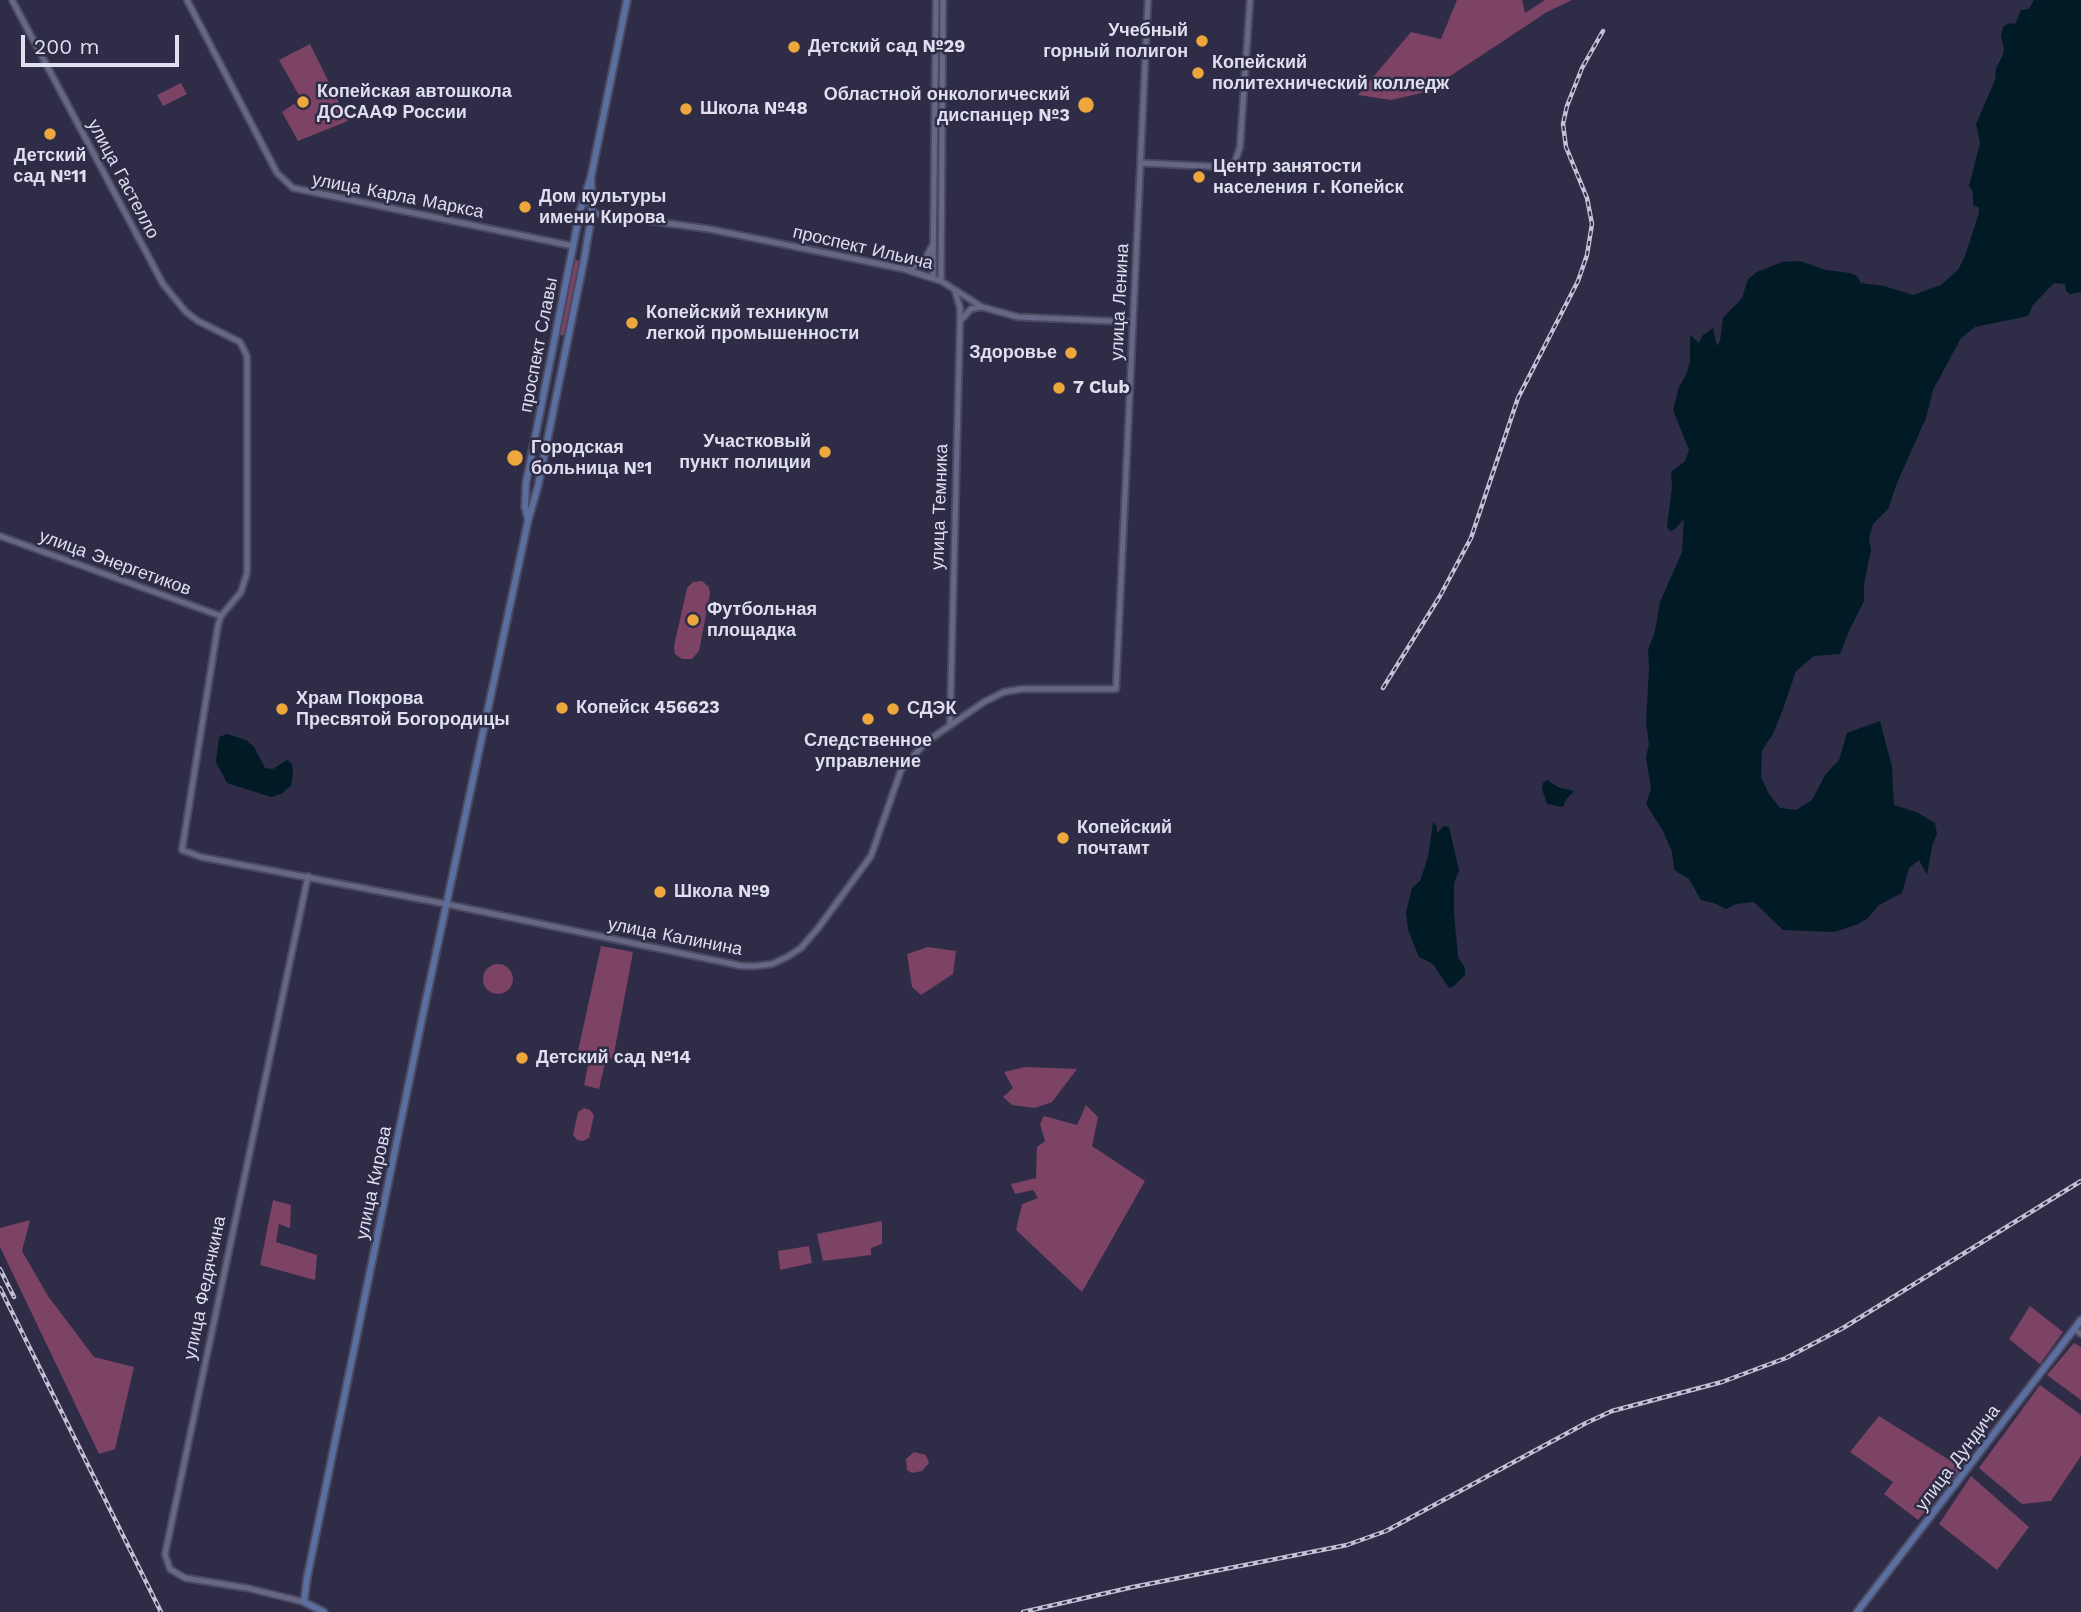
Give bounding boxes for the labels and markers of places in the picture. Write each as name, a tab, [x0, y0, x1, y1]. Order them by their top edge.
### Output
place label: Учебный горный полигон	[1043, 20, 1188, 62]
marker: Учебный горный полигон	[1194, 33, 1210, 49]
place label: Детский сад №29	[808, 36, 965, 58]
marker: Детский сад №29	[786, 39, 802, 55]
place label: Копейский политехнический колледж	[1212, 52, 1449, 94]
marker: Копейский политехнический колледж	[1190, 65, 1206, 81]
place label: Копейская автошкола ДОСААФ России	[317, 81, 512, 124]
place label: Областной онкологический диспанцер №3	[824, 84, 1070, 126]
marker: Копейская автошкола ДОСААФ России	[295, 94, 311, 110]
marker: Областной онкологический диспанцер №3	[1076, 95, 1096, 115]
place label: Школа №48	[700, 98, 808, 120]
marker: Школа №48	[678, 101, 694, 117]
marker: Детский сад №11	[42, 126, 58, 142]
place label: Детский сад №11	[13, 145, 87, 188]
place label: Центр занятости населения г. Копейск	[1213, 156, 1404, 198]
marker: Центр занятости населения г. Копейск	[1191, 169, 1207, 185]
place label: Дом культуры имени Кирова	[539, 186, 666, 228]
marker: Дом культуры имени Кирова	[517, 199, 533, 215]
place label: Копейский техникум легкой промышенности	[646, 302, 859, 344]
marker: Копейский техникум легкой промышенности	[624, 315, 640, 331]
place label: Здоровье	[969, 342, 1057, 364]
marker: Здоровье	[1063, 345, 1079, 361]
place label: 7 Club	[1073, 377, 1130, 399]
marker: 7 Club	[1051, 380, 1067, 396]
place label: Участковый пункт полиции	[679, 431, 811, 474]
place label: Городская больница №1	[531, 437, 652, 480]
marker: Участковый пункт полиции	[817, 444, 833, 460]
marker: Городская больница №1	[505, 448, 525, 468]
place label: Футбольная площадка	[707, 599, 817, 642]
marker: Футбольная площадка	[685, 612, 701, 628]
place label: Храм Покрова Пресвятой Богородицы	[296, 688, 510, 730]
place label: Копейск 456623	[576, 697, 720, 719]
place label: СДЭК	[907, 698, 956, 720]
marker: Копейск 456623	[554, 700, 570, 716]
marker: Храм Покрова Пресвятой Богородицы	[274, 701, 290, 717]
marker: СДЭК	[885, 701, 901, 717]
marker: Следственное управление	[860, 711, 876, 727]
place label: Следственное управление	[804, 730, 932, 772]
place label: Копейский почтамт	[1077, 817, 1172, 860]
marker: Копейский почтамт	[1055, 830, 1071, 846]
place label: Школа №9	[674, 881, 770, 903]
marker: Школа №9	[652, 884, 668, 900]
place label: Детский сад №14	[536, 1047, 691, 1069]
marker: Детский сад №14	[514, 1050, 530, 1066]

